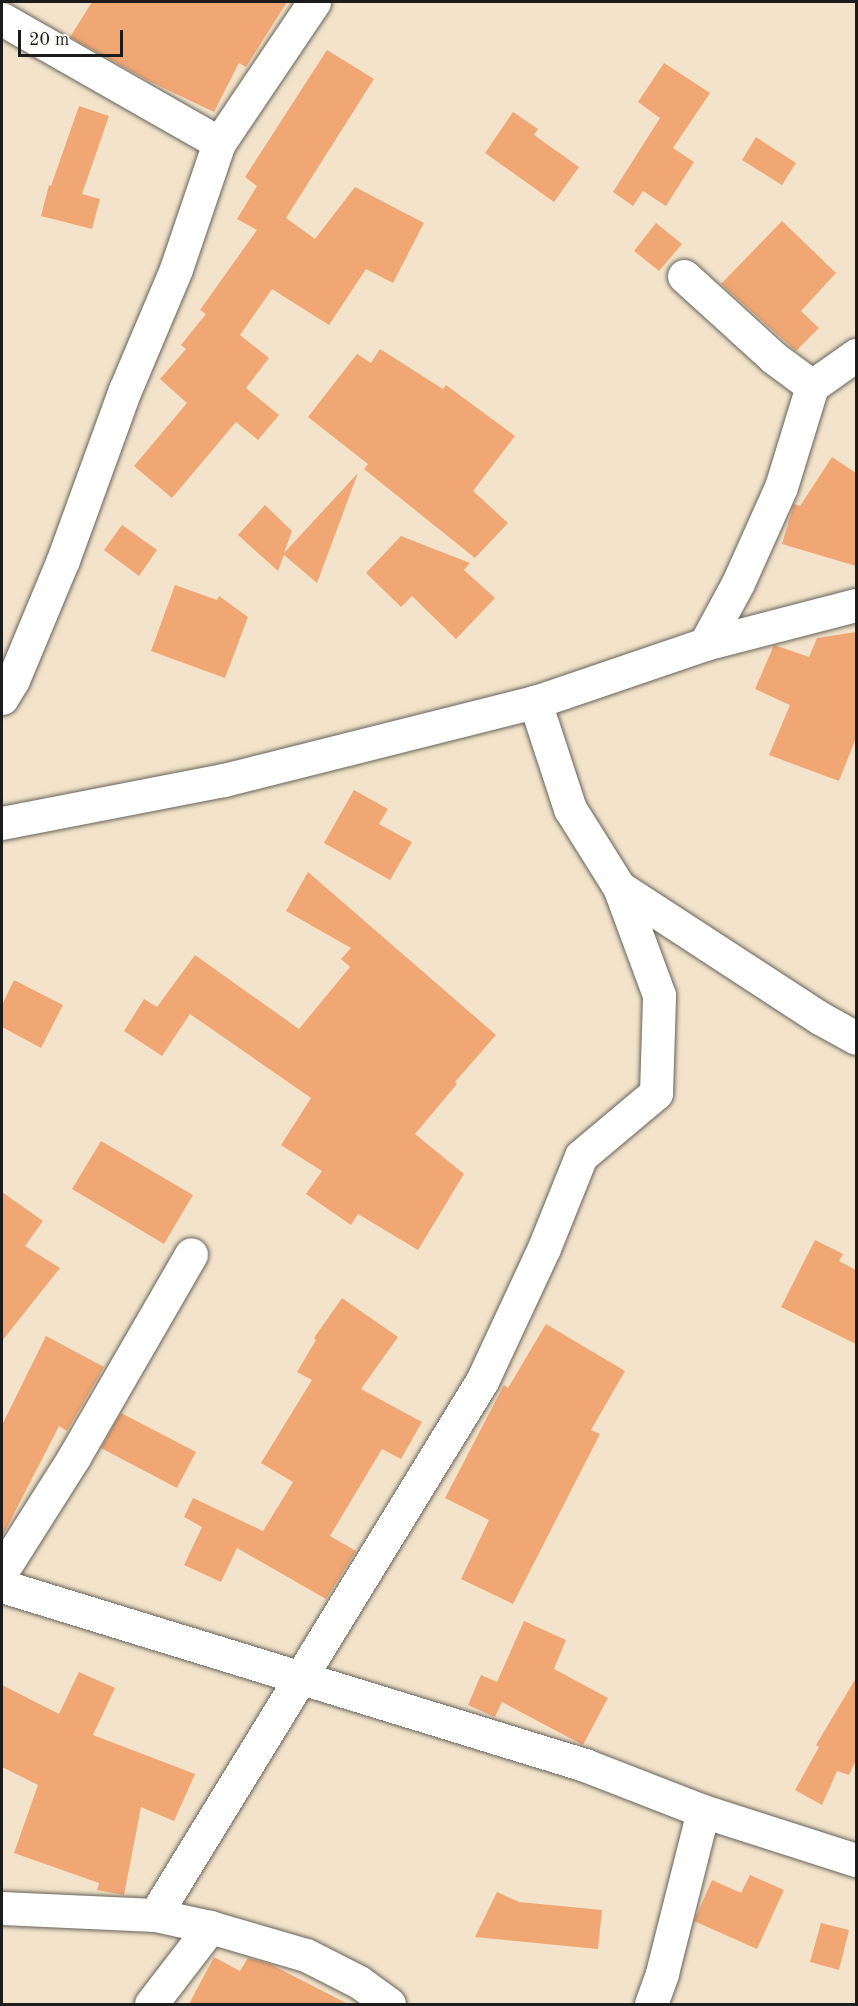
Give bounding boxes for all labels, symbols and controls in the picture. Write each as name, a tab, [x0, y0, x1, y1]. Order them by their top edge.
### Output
scale bar	[21, 18, 126, 56]
text: 20 m	[29, 31, 69, 49]

